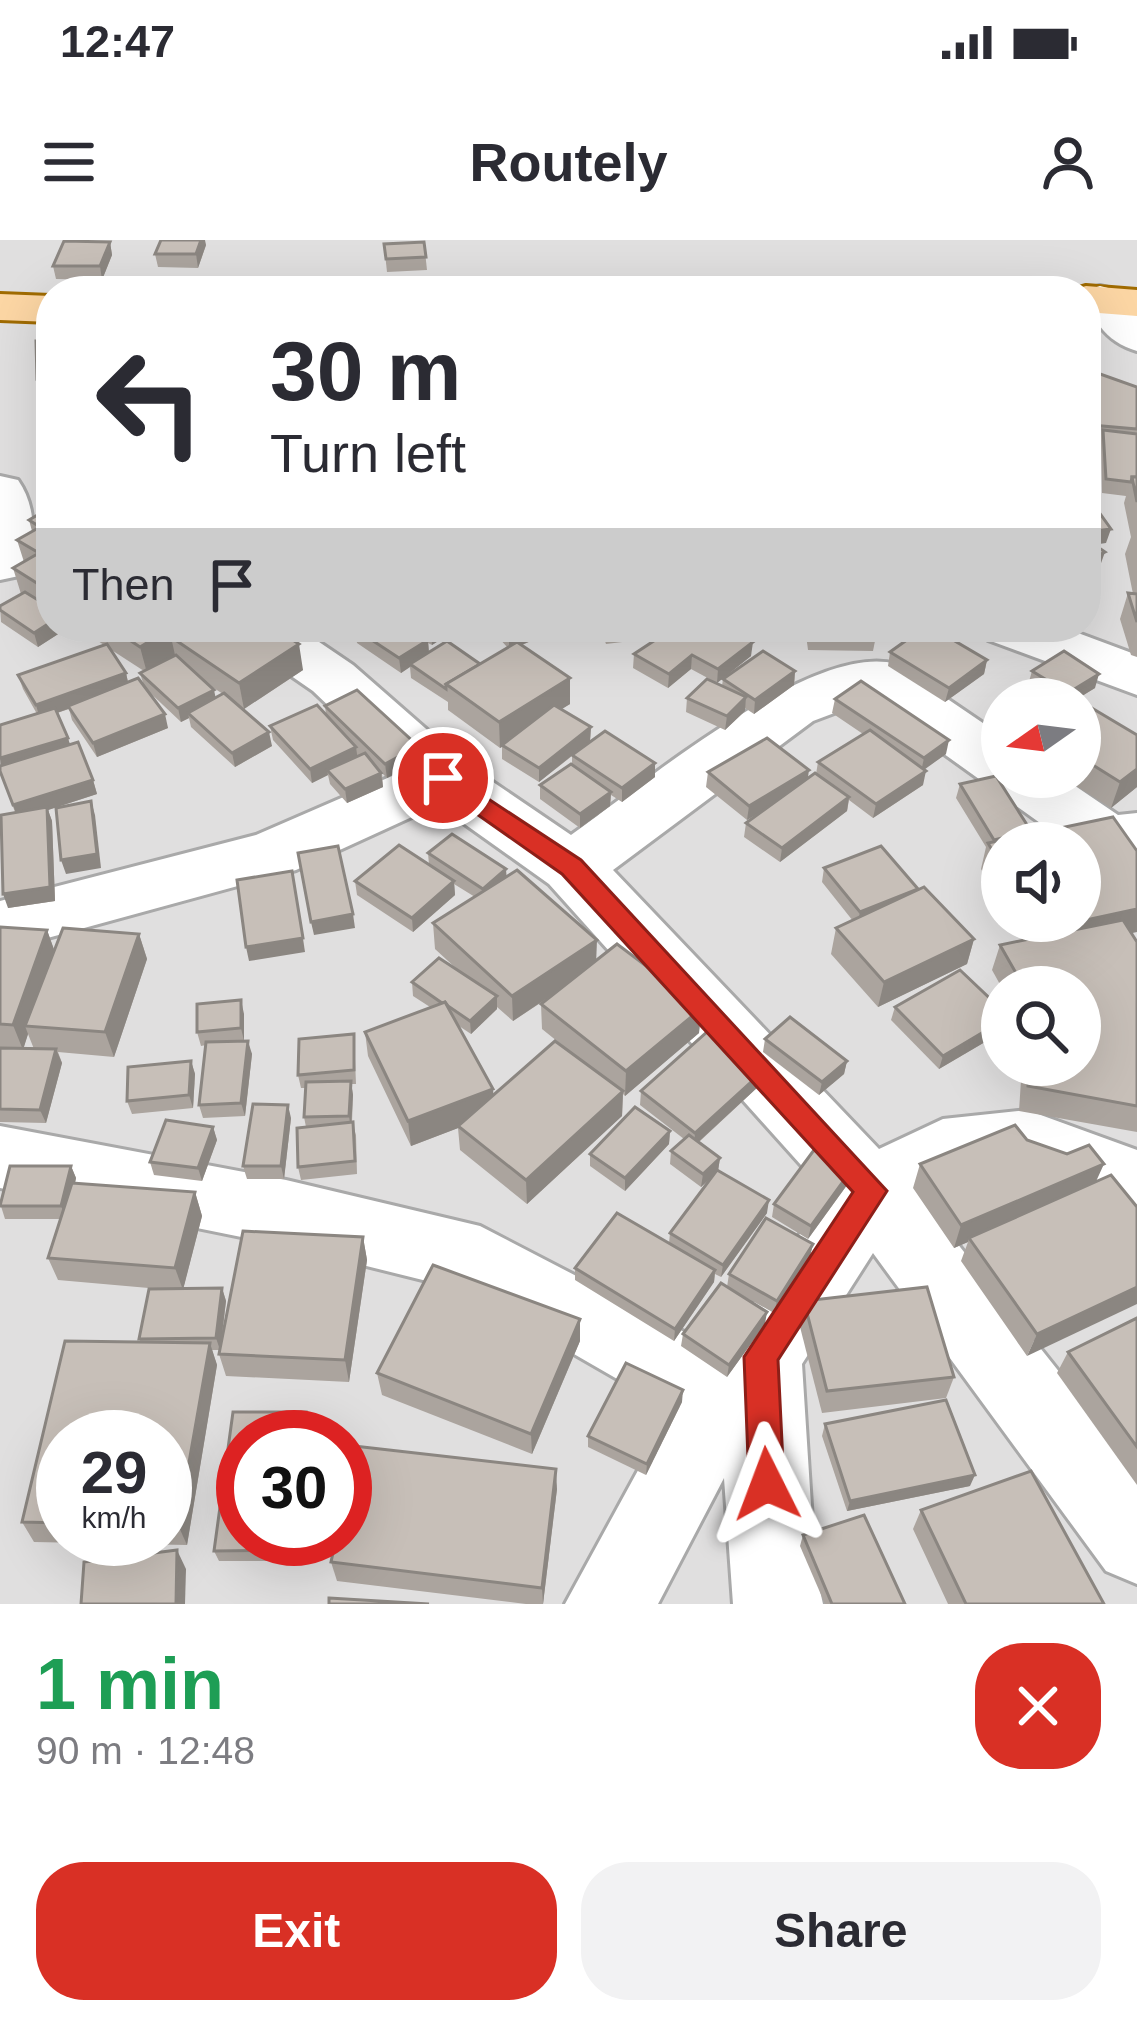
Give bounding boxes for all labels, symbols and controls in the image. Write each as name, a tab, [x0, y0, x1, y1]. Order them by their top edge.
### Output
text: 12:47	[60, 16, 175, 67]
icon: menu	[36, 129, 102, 195]
icon: person	[1035, 129, 1101, 195]
text: Routely	[469, 132, 668, 192]
icon: left	[72, 324, 228, 480]
text: 30 m	[270, 324, 461, 418]
text: Turn left	[270, 423, 466, 483]
icon: arrive	[199, 552, 265, 618]
text: Then	[72, 559, 175, 610]
north arrow	[981, 678, 1101, 798]
map controls	[981, 678, 1101, 1086]
pin	[392, 727, 494, 829]
icon: arrive	[410, 745, 476, 811]
button: sound	[981, 822, 1101, 942]
button: search	[981, 966, 1101, 1086]
speed limit sign: 30	[216, 1410, 372, 1566]
position arrow	[704, 1421, 830, 1547]
text: 29	[81, 1439, 147, 1506]
text: km/h	[81, 1501, 147, 1534]
button: close	[975, 1643, 1101, 1769]
text: 1 min	[36, 1644, 224, 1724]
text: 90 m · 12:48	[36, 1729, 255, 1772]
button: Exit	[36, 1862, 557, 2000]
button: Share	[581, 1862, 1101, 2000]

